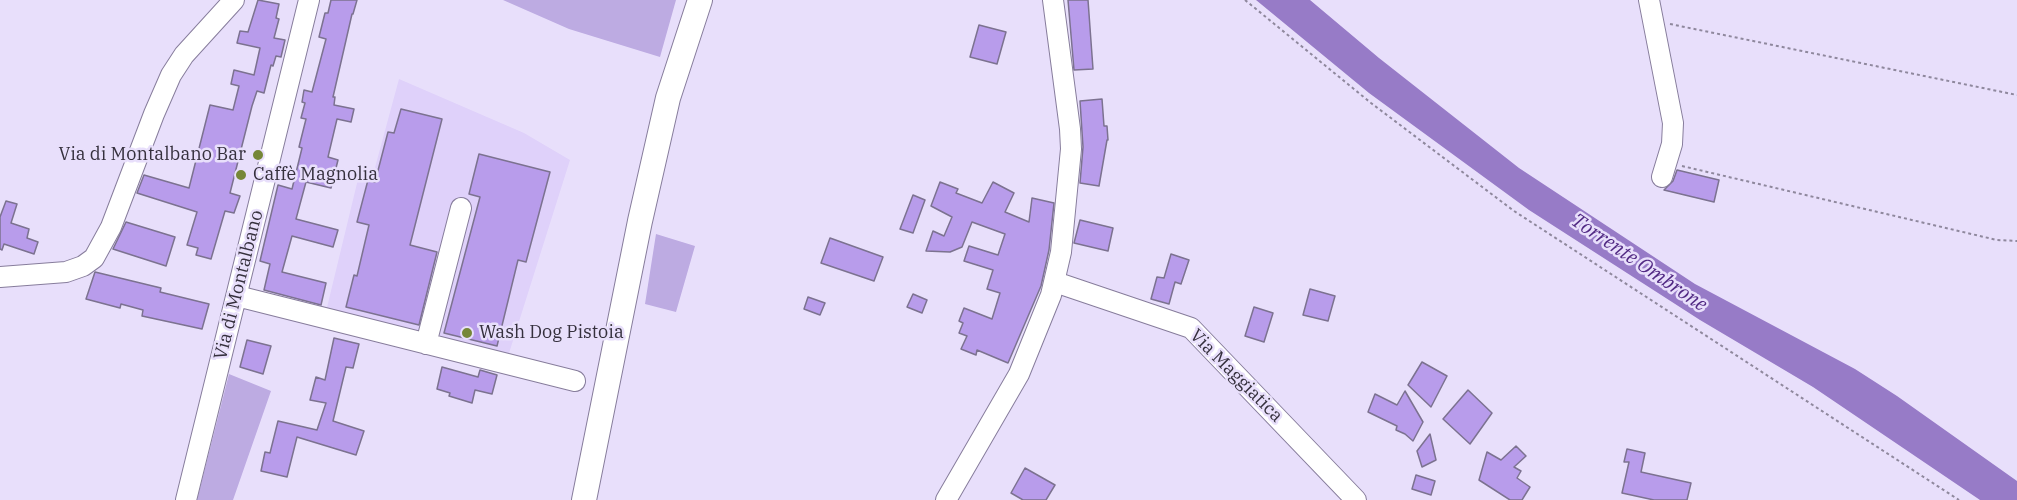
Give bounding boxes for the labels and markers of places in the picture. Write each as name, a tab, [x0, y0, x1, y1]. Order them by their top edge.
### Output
place label: Via di Montalbano Bar	[59, 144, 246, 166]
marker: Via di Montalbano Bar	[251, 148, 265, 162]
place label: Caffè Magnolia	[253, 164, 378, 186]
marker: Caffè Magnolia	[234, 168, 248, 182]
place label: Wash Dog Pistoia	[479, 322, 624, 344]
marker: Wash Dog Pistoia	[460, 326, 474, 340]

